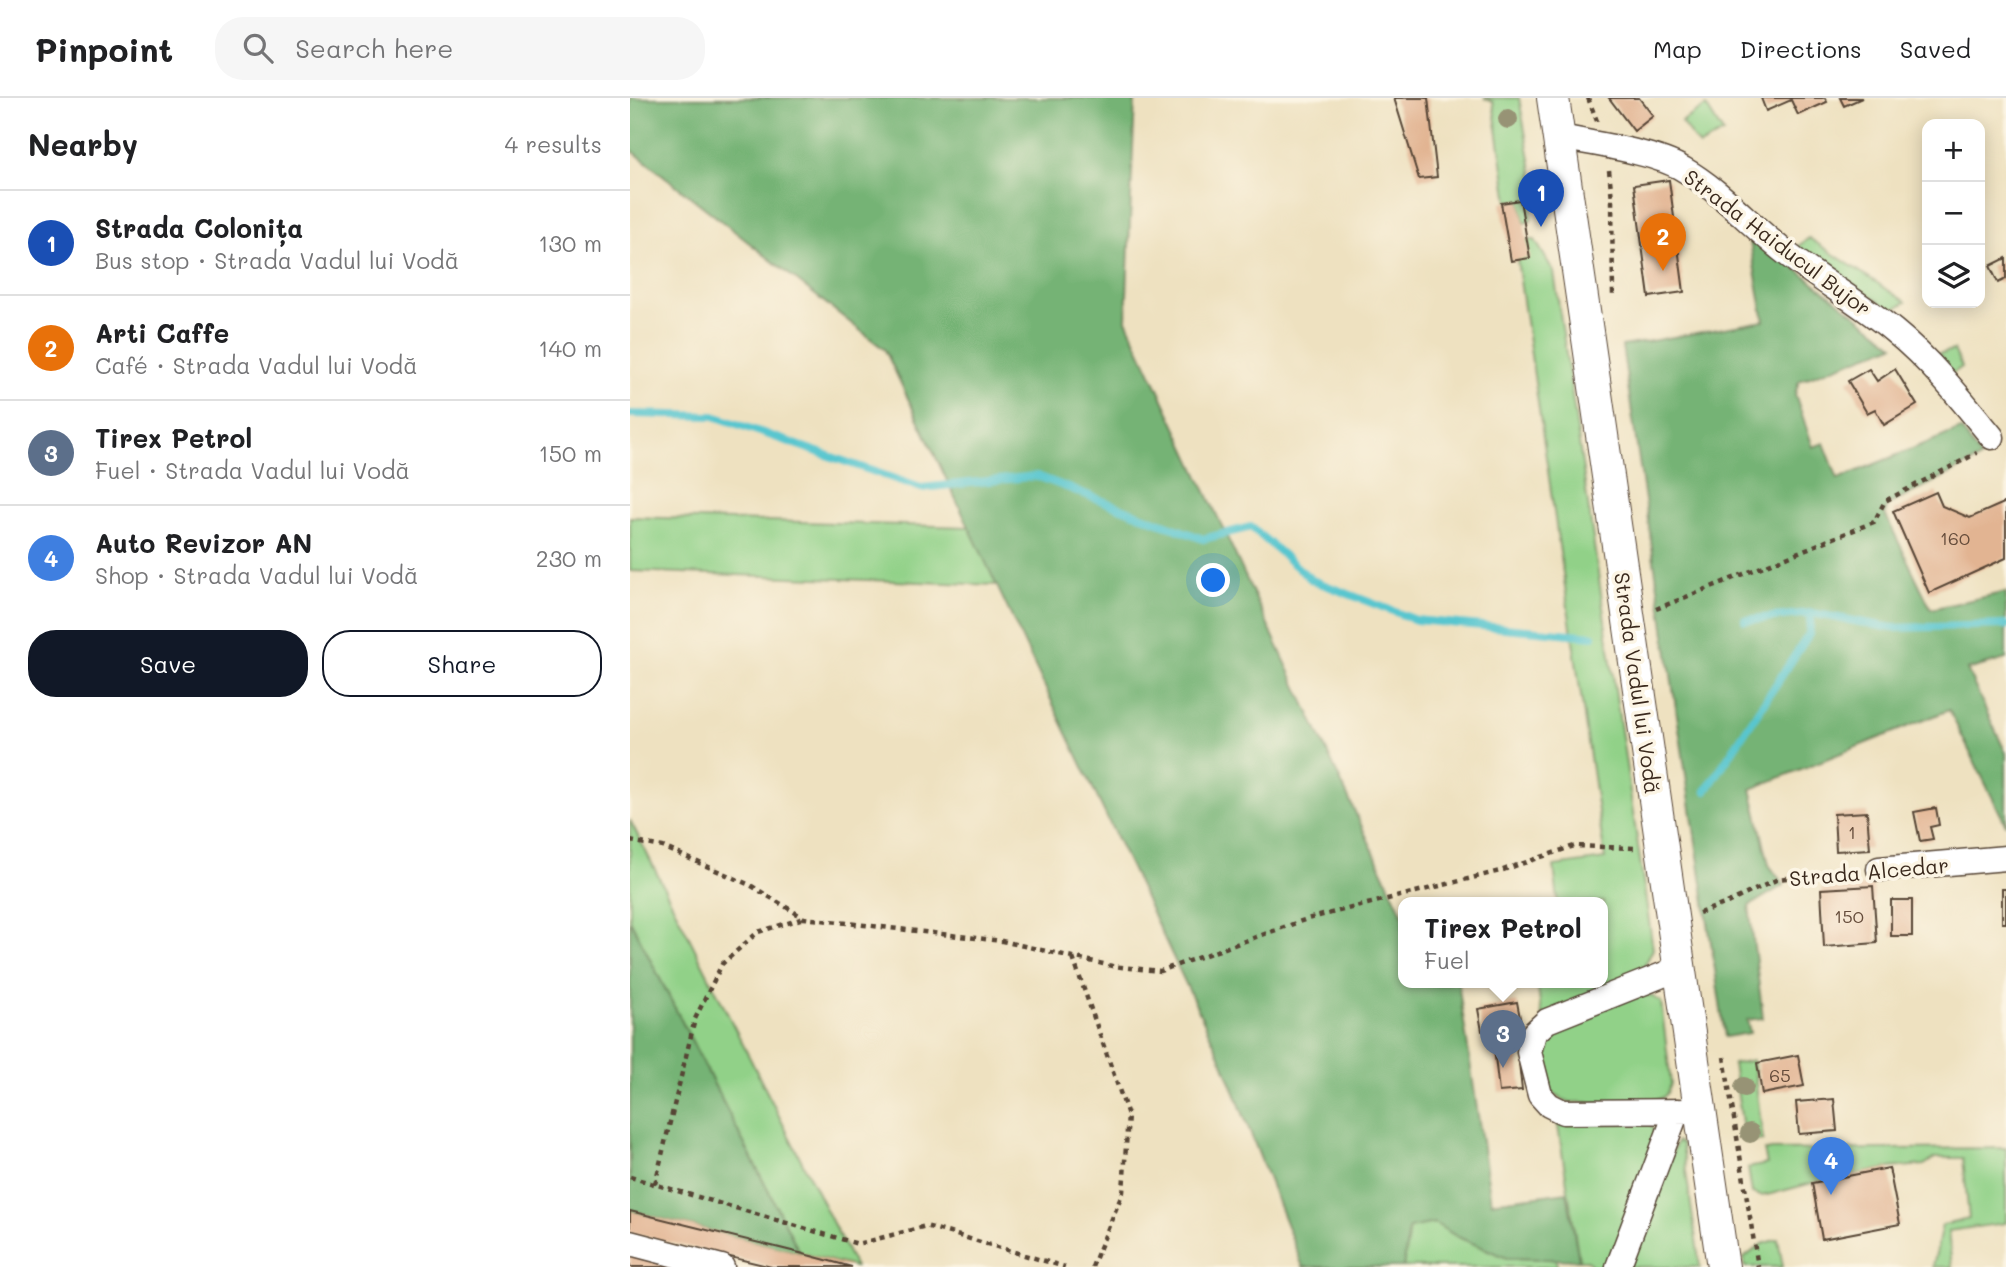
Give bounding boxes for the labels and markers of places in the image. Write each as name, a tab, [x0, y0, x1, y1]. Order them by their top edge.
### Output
pin: 1	[1518, 169, 1564, 227]
pin: 2	[1640, 213, 1686, 271]
pin: 3	[1480, 1010, 1526, 1068]
pin: 4	[1808, 1137, 1854, 1195]

